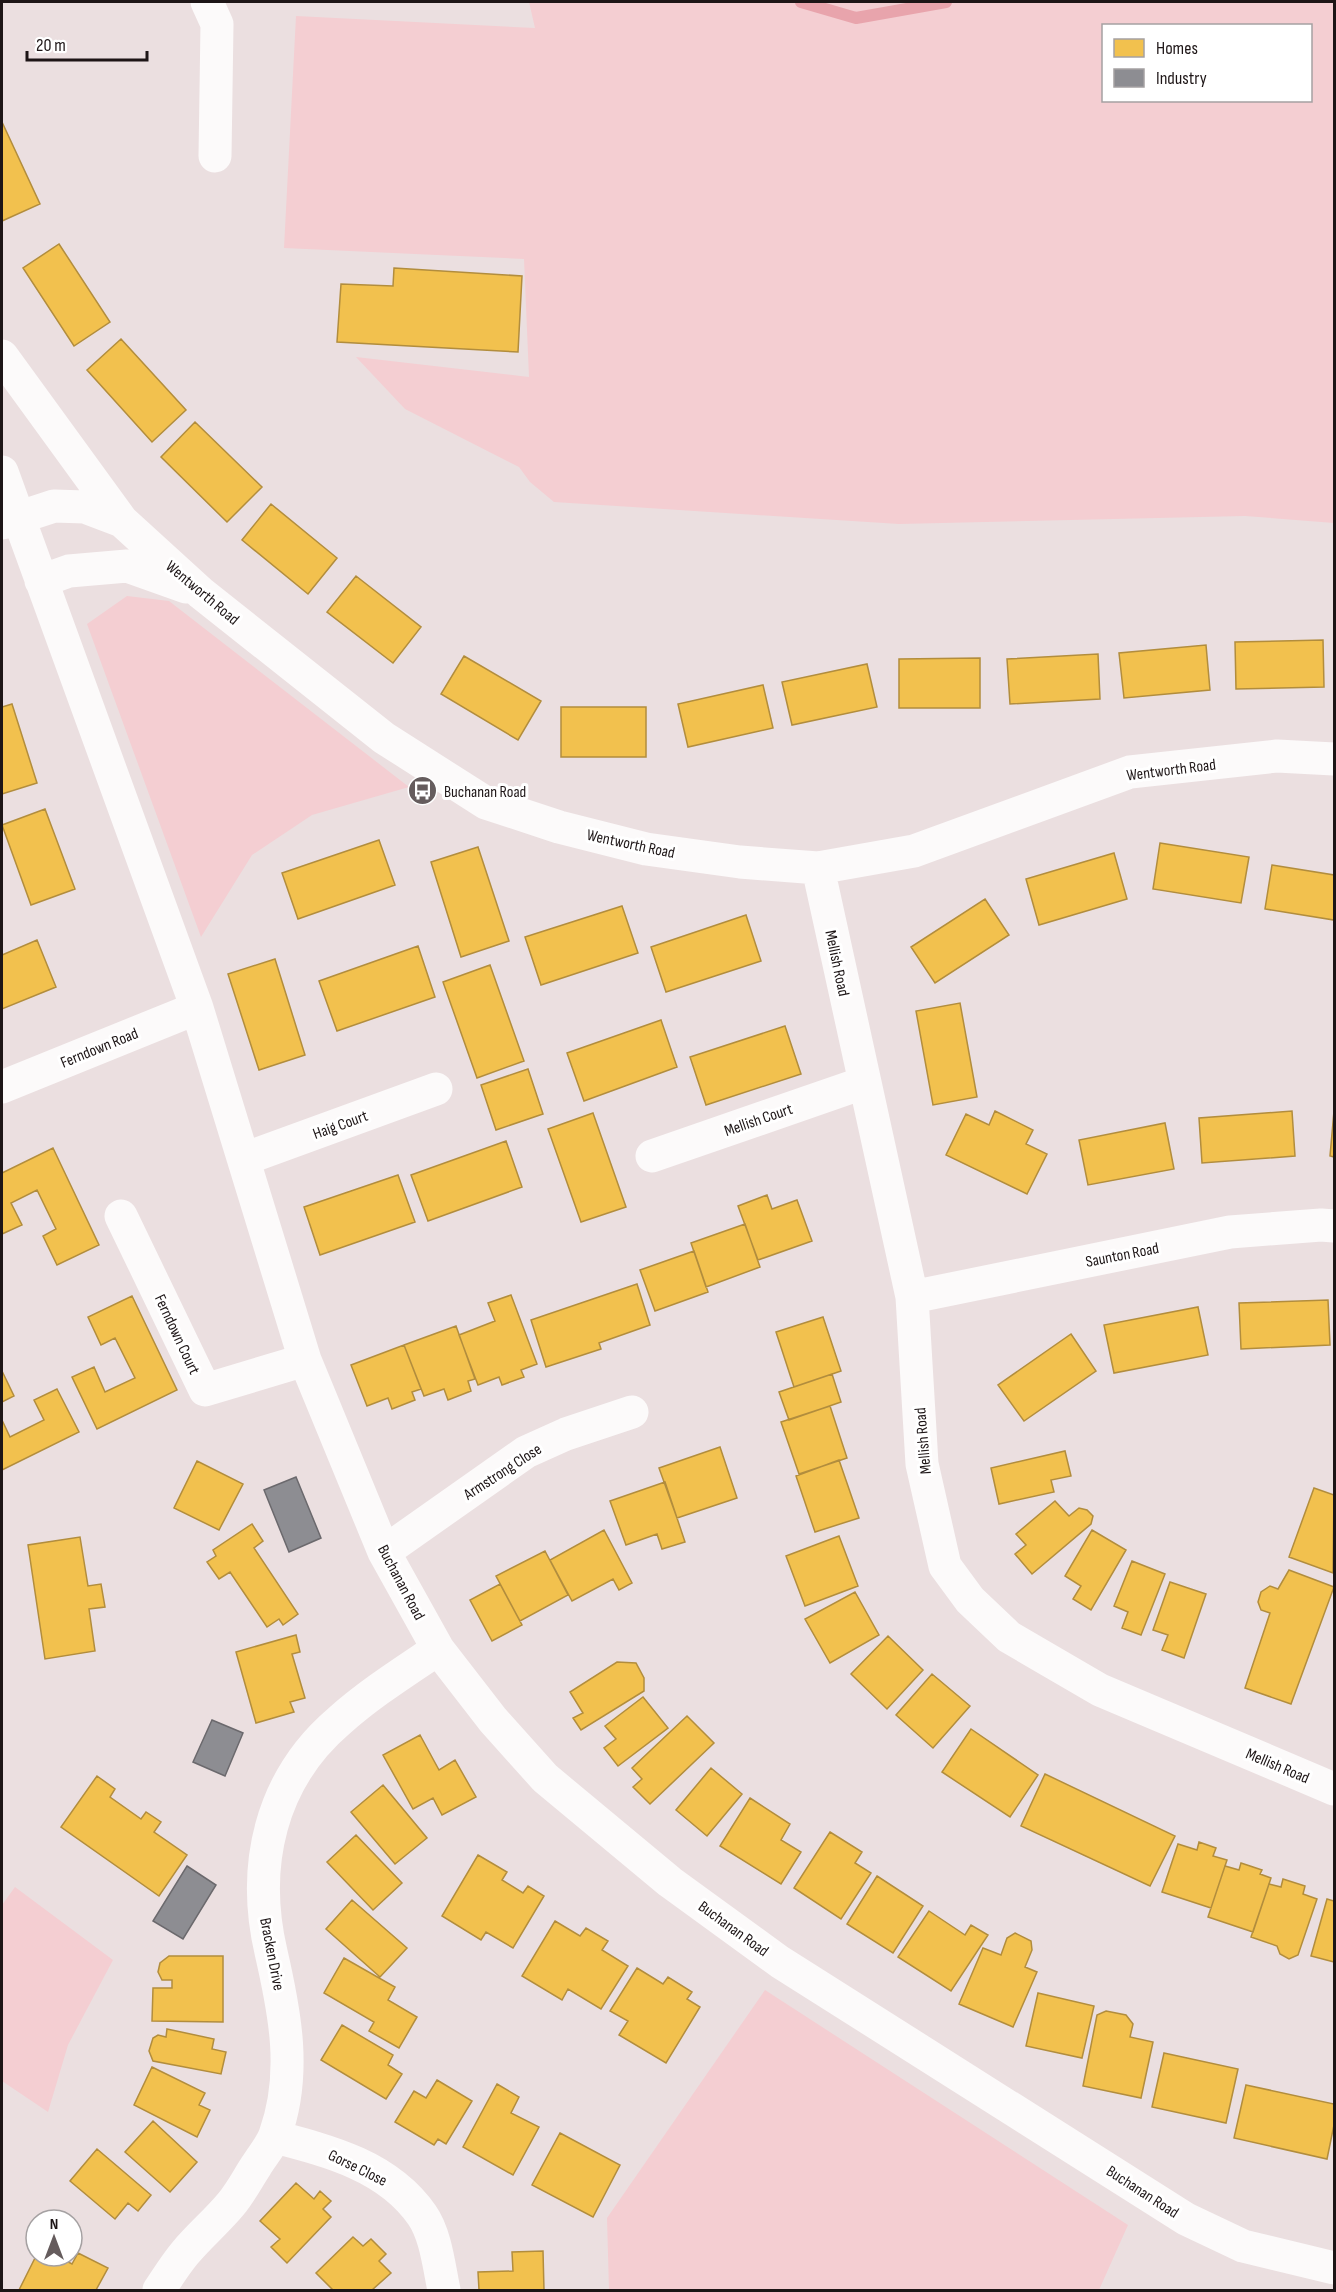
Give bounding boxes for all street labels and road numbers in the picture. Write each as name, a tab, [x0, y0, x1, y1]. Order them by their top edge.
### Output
street label: Wentworth Road	[162, 557, 243, 629]
street label: Wentworth Road	[1126, 756, 1217, 785]
street label: Wentworth Road	[585, 826, 677, 863]
street label: Mellish Road	[820, 929, 853, 998]
street label: Ferndown Road	[58, 1024, 141, 1073]
street label: Mellish Court	[722, 1100, 795, 1141]
street label: Haig Court	[311, 1107, 371, 1144]
street label: Saunton Road	[1084, 1239, 1160, 1272]
street label: Ferndown Court	[150, 1292, 203, 1378]
street label: Mellish Road	[911, 1407, 936, 1475]
street label: Armstrong Close	[460, 1440, 545, 1505]
street label: Buchanan Road	[373, 1542, 428, 1623]
street label: Mellish Road	[1243, 1745, 1312, 1788]
street label: Buchanan Road	[694, 1897, 772, 1961]
street label: Bracken Drive	[255, 1916, 288, 1992]
street label: Gorse Close	[325, 2146, 390, 2191]
street label: Buchanan Road	[1103, 2162, 1182, 2223]

